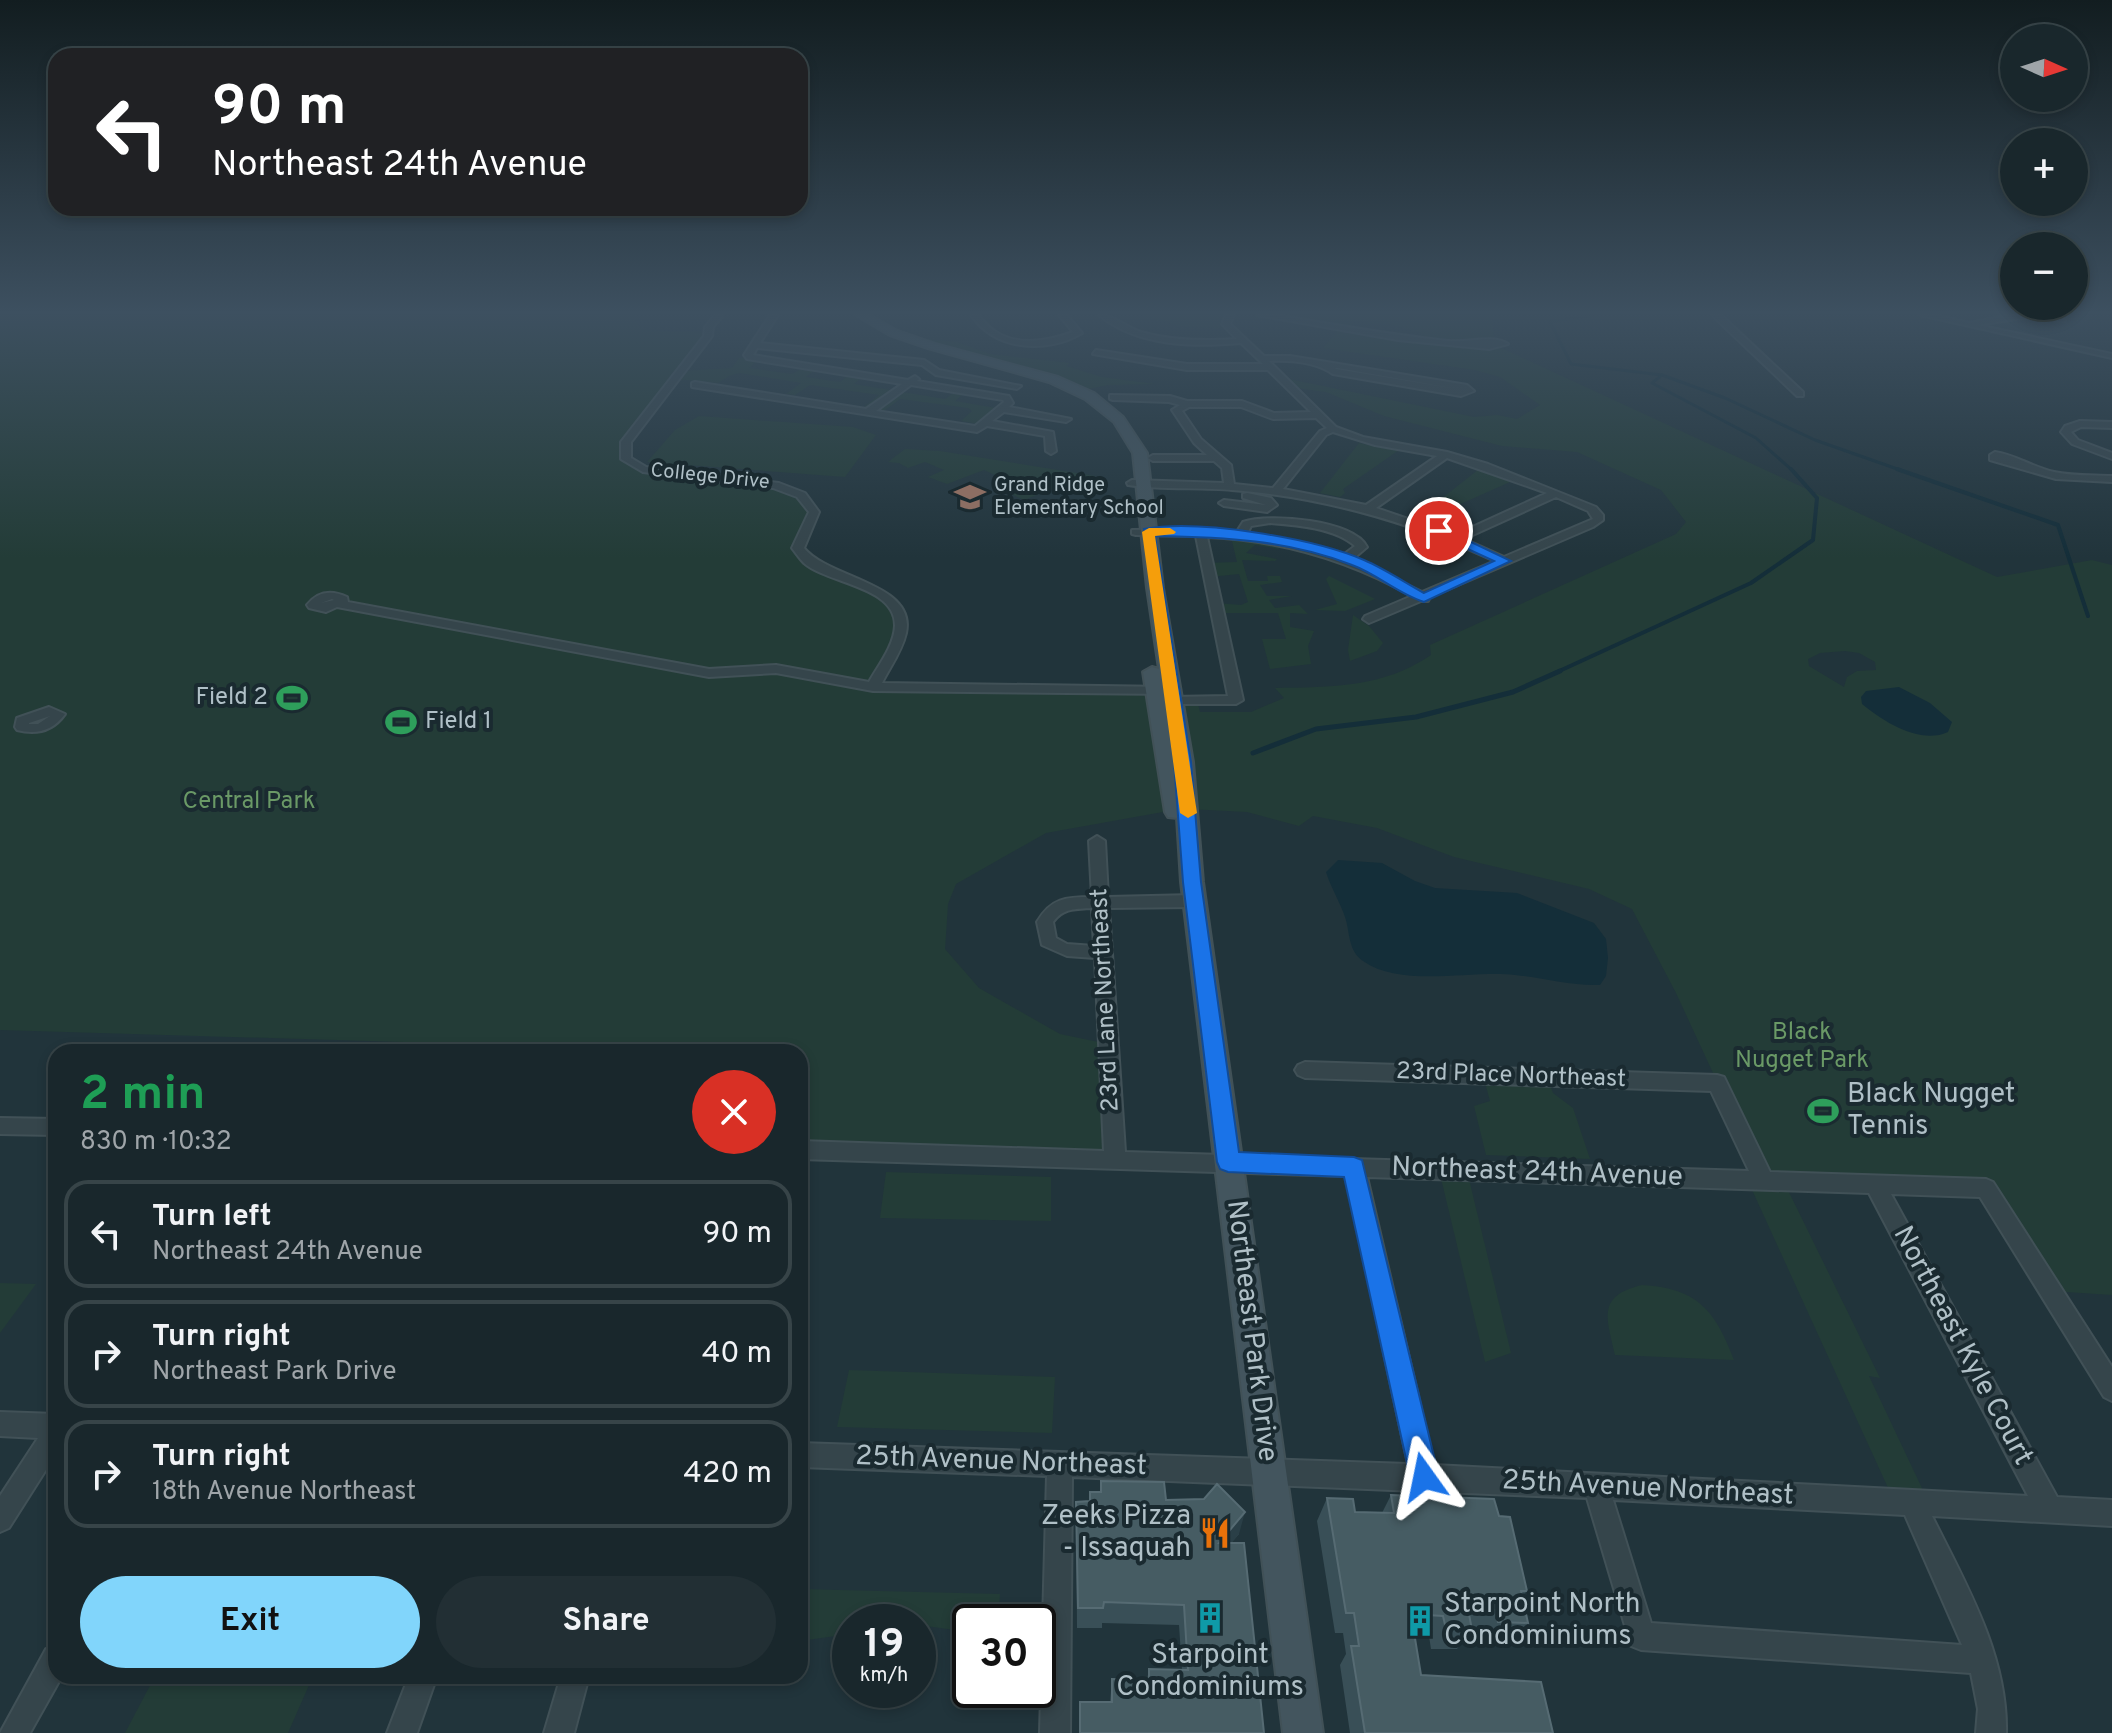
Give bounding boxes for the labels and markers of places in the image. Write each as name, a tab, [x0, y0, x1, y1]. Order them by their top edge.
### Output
place label: Grand Ridge Elementary School	[994, 473, 1164, 522]
school or university icon: Grand Ridge Elementary School	[953, 480, 987, 514]
pin	[1405, 497, 1473, 565]
sports icon: Field 2	[275, 681, 309, 715]
place label: Field 2	[195, 683, 268, 713]
sports icon: Field 1	[384, 705, 418, 739]
place label: Field 1	[425, 707, 492, 737]
place label: Black Nugget Tennis	[1847, 1077, 2015, 1145]
sports icon: Black Nugget Tennis	[1806, 1094, 1840, 1128]
place label: Zeeks Pizza - Issaquah	[1041, 1499, 1191, 1567]
restaurant icon: Zeeks Pizza - Issaquah	[1198, 1516, 1232, 1550]
place label: Starpoint North Condominiums	[1444, 1587, 1641, 1655]
building icon: Starpoint Condominiums	[1193, 1601, 1227, 1635]
building icon: Starpoint North Condominiums	[1403, 1604, 1437, 1638]
place label: Starpoint Condominiums	[1116, 1638, 1304, 1706]

